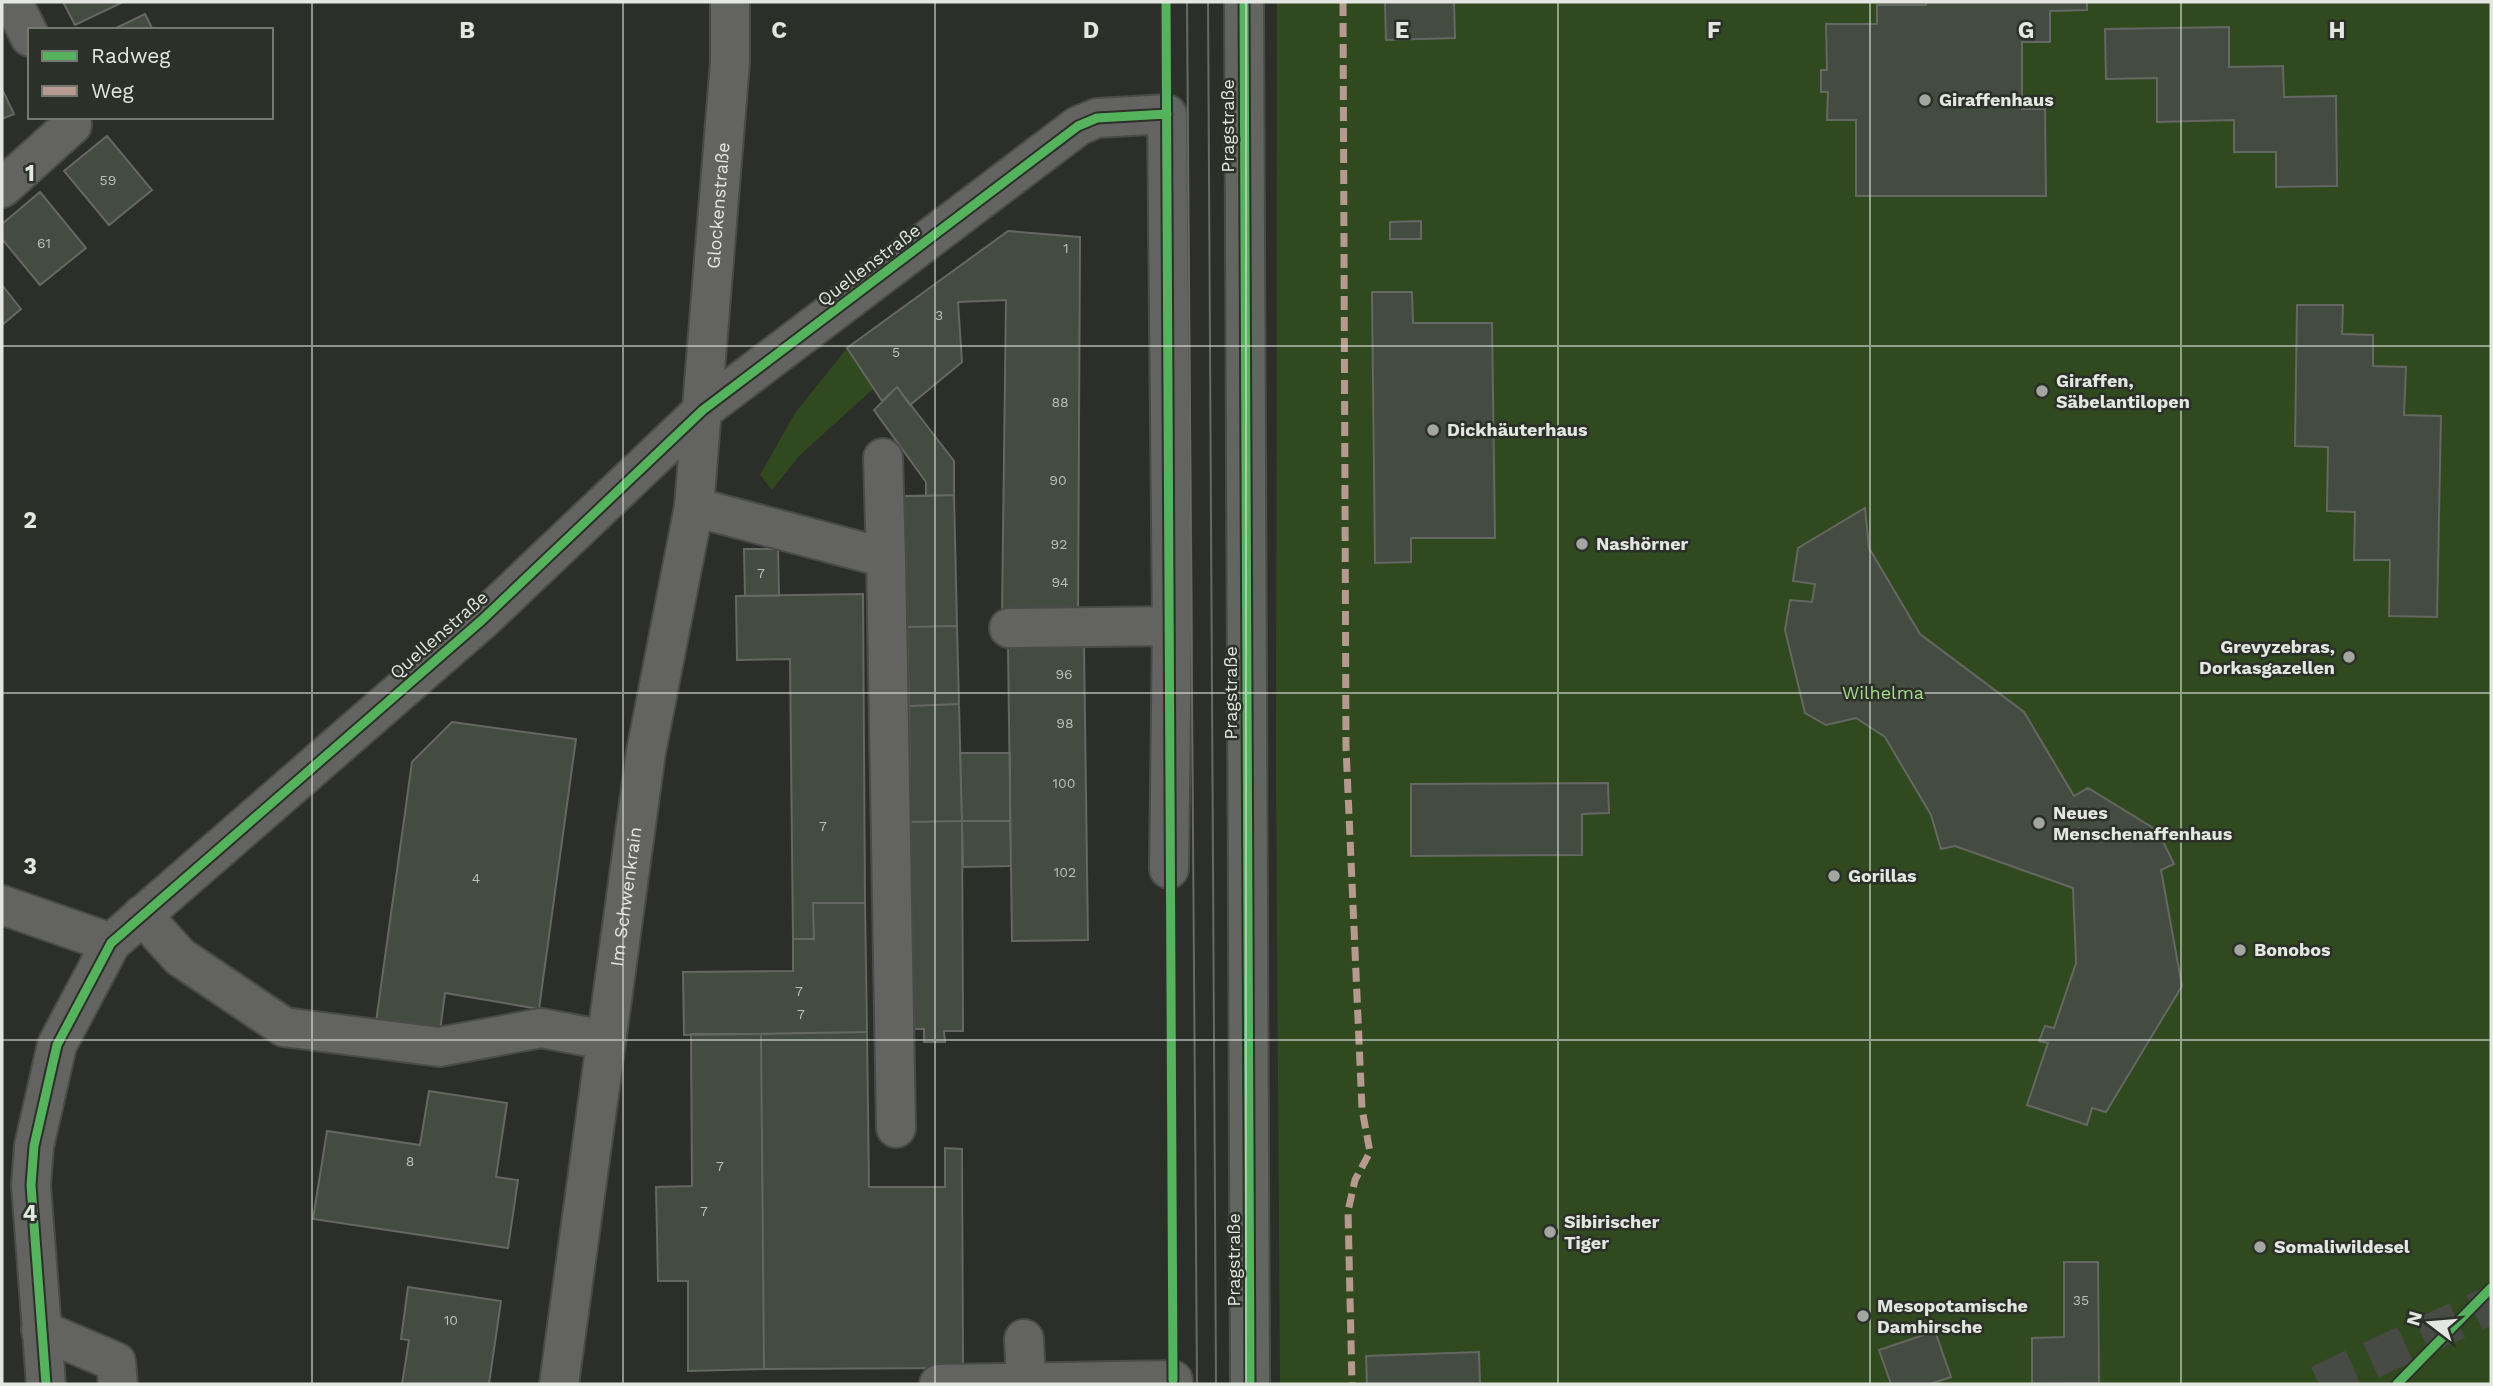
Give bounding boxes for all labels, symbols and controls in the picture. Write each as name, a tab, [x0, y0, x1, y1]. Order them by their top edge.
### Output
text: B	[459, 17, 475, 44]
text: C	[771, 17, 787, 44]
text: D	[1083, 17, 1099, 44]
text: E	[1395, 17, 1409, 44]
text: F	[1707, 17, 1721, 44]
text: G	[2018, 17, 2034, 44]
text: H	[2328, 17, 2346, 44]
legend	[28, 28, 273, 119]
text: Radweg	[91, 43, 171, 68]
text: Weg	[91, 78, 135, 103]
street label: Pragstraße	[1217, 79, 1238, 173]
place label: Giraffenhaus	[1939, 89, 2054, 110]
marker: Giraffenhaus	[1917, 92, 1933, 108]
street label: Glockenstraße	[702, 142, 733, 270]
text: 1	[25, 160, 35, 187]
house number: 59	[100, 172, 116, 188]
street label: Quellenstraße	[813, 219, 924, 310]
house number: 61	[37, 235, 51, 251]
house number: 1	[1063, 240, 1069, 256]
house number: 3	[935, 307, 943, 323]
house number: 5	[892, 344, 900, 360]
place label: Giraffen, Säbelantilopen	[2056, 370, 2190, 412]
marker: Giraffen, Säbelantilopen	[2034, 383, 2050, 399]
house number: 88	[1051, 394, 1069, 410]
place label: Dickhäuterhaus	[1447, 419, 1588, 440]
marker: Dickhäuterhaus	[1425, 422, 1441, 438]
house number: 90	[1049, 472, 1067, 488]
text: 2	[23, 507, 37, 534]
place label: Nashörner	[1596, 533, 1689, 554]
house number: 92	[1051, 536, 1067, 552]
marker: Nashörner	[1574, 536, 1590, 552]
house number: 7	[757, 565, 765, 581]
house number: 94	[1051, 574, 1069, 590]
street label: Quellenstraße	[385, 586, 492, 683]
place label: Grevyzebras, Dorkasgazellen	[2199, 636, 2335, 678]
street label: Pragstraße	[1220, 646, 1241, 740]
marker: Grevyzebras, Dorkasgazellen	[2341, 649, 2357, 665]
house number: 96	[1055, 666, 1073, 682]
park label: Wilhelma	[1842, 682, 1924, 703]
house number: 98	[1056, 715, 1074, 731]
house number: 100	[1053, 775, 1075, 791]
place label: Neues Menschenaffenhaus	[2053, 802, 2233, 844]
marker: Neues Menschenaffenhaus	[2031, 815, 2047, 831]
house number: 7	[819, 818, 827, 834]
street label: Im Schwenkrain	[606, 825, 646, 968]
text: 3	[23, 853, 37, 880]
house number: 102	[1054, 864, 1076, 880]
place label: Gorillas	[1848, 865, 1917, 886]
marker: Gorillas	[1826, 868, 1842, 884]
house number: 4	[472, 870, 480, 886]
place label: Bonobos	[2254, 939, 2331, 960]
marker: Bonobos	[2232, 942, 2248, 958]
house number: 7	[795, 983, 803, 999]
house number: 7	[797, 1006, 805, 1022]
house number: 8	[406, 1153, 414, 1169]
house number: 7	[716, 1158, 724, 1174]
text: 4	[23, 1200, 38, 1227]
house number: 7	[700, 1203, 708, 1219]
place label: Sibirischer Tiger	[1564, 1211, 1660, 1253]
street label: Pragstraße	[1223, 1213, 1244, 1307]
marker: Sibirischer Tiger	[1542, 1224, 1558, 1240]
place label: Somaliwildesel	[2274, 1236, 2410, 1257]
marker: Somaliwildesel	[2252, 1239, 2268, 1255]
north arrow	[2395, 1288, 2465, 1358]
house number: 35	[2073, 1292, 2089, 1308]
place label: Mesopotamische Damhirsche	[1877, 1295, 2028, 1337]
marker: Mesopotamische Damhirsche	[1855, 1308, 1871, 1324]
text: N	[2401, 1309, 2427, 1328]
house number: 10	[444, 1312, 458, 1328]

